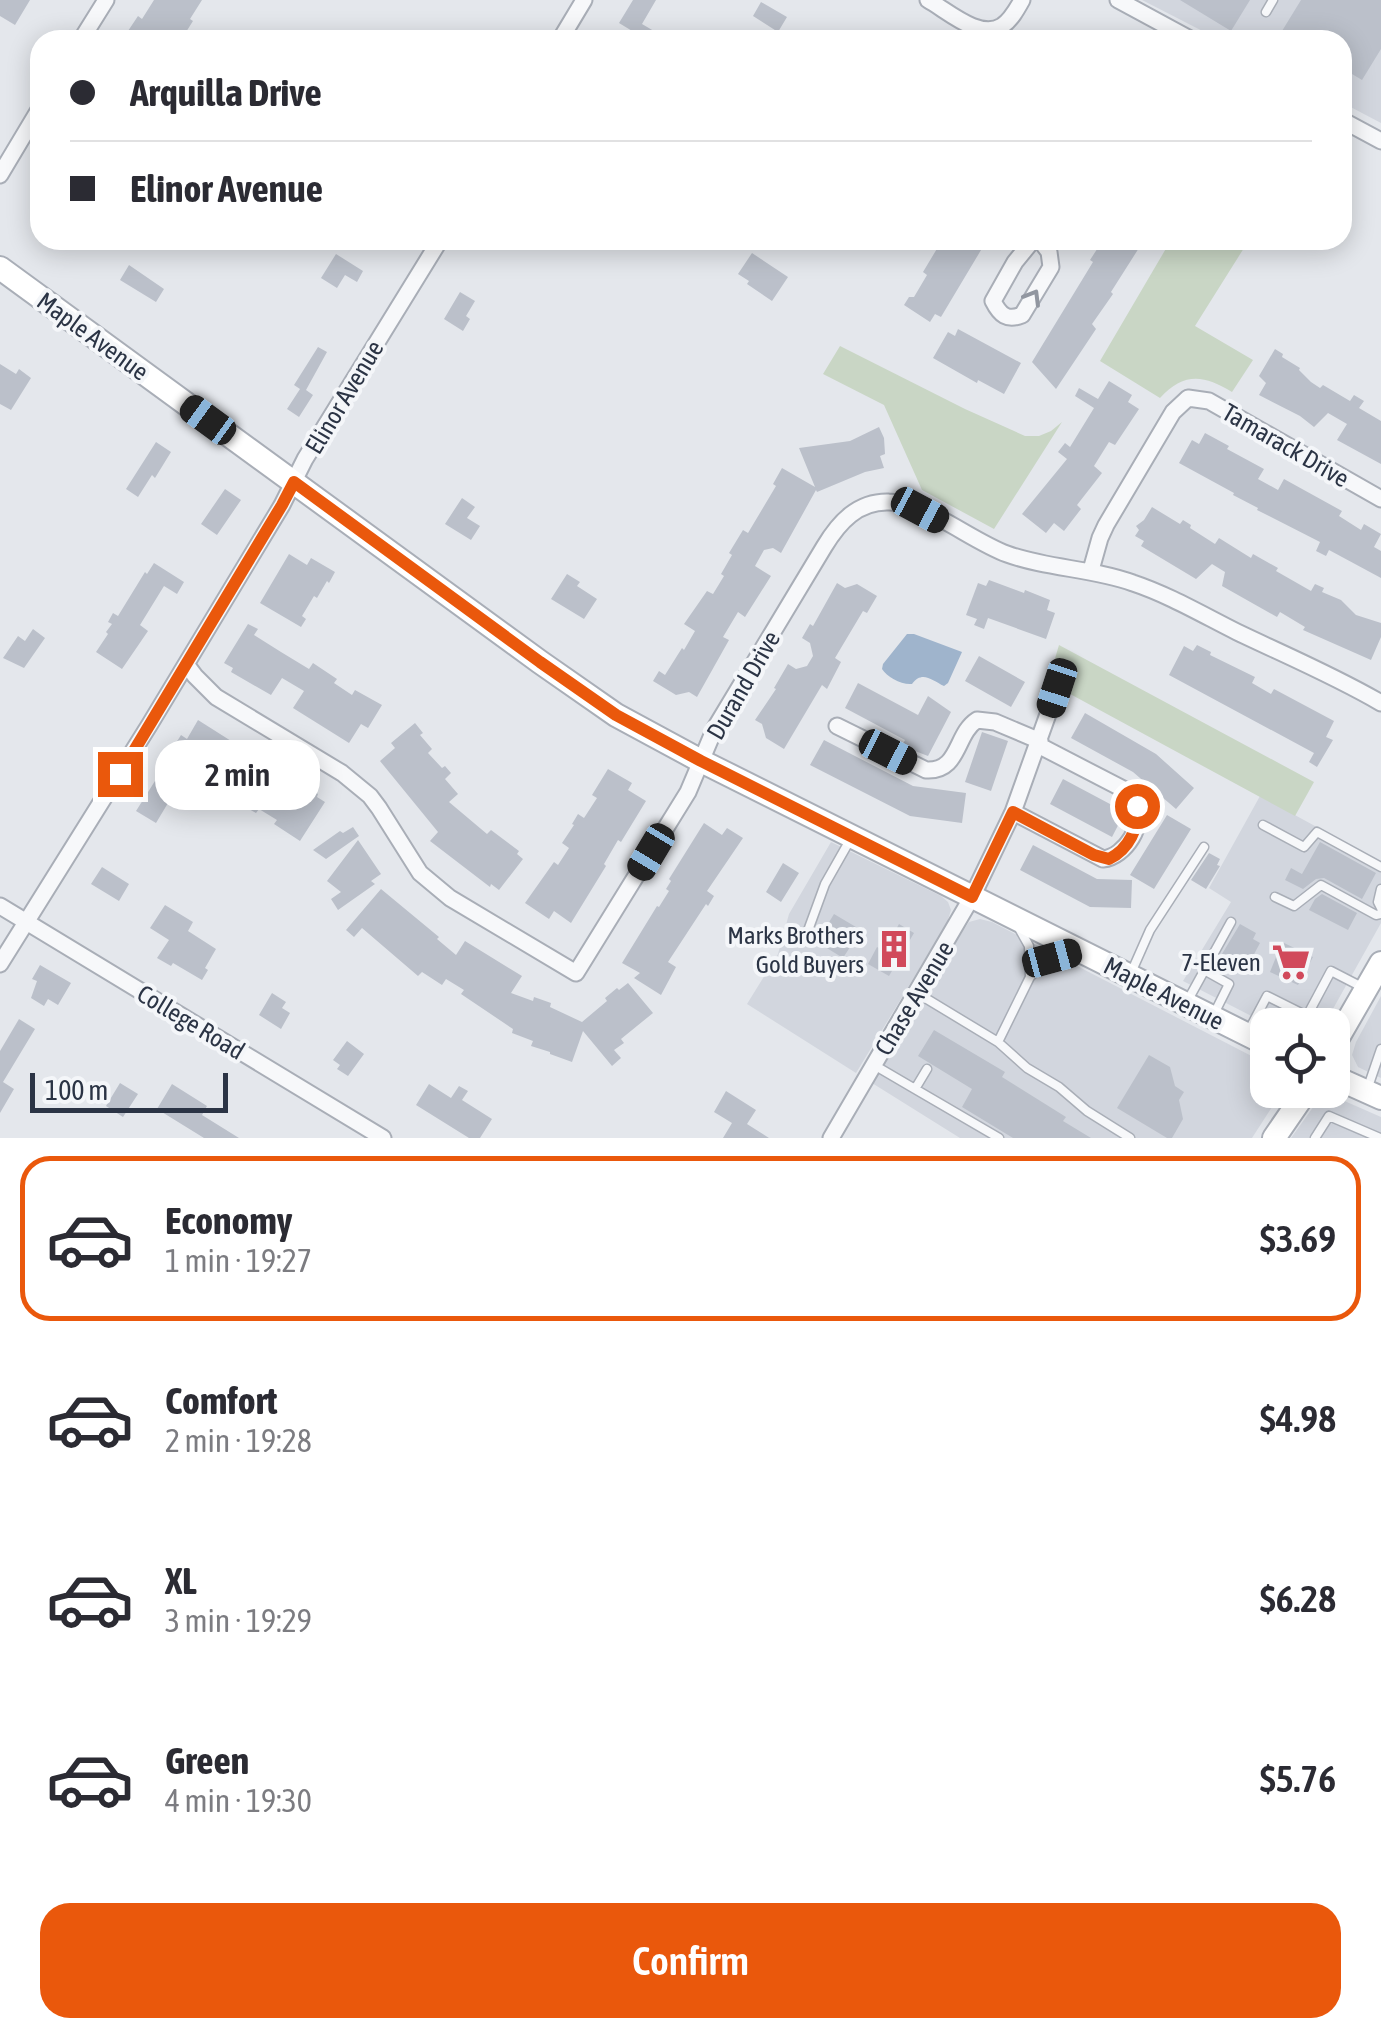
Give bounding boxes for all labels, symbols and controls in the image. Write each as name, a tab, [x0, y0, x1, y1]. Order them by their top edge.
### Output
text: Arquilla Drive	[130, 71, 322, 114]
text: Elinor Avenue	[130, 167, 323, 210]
street label: Maple Avenue	[32, 286, 154, 386]
one-way arrow	[1021, 290, 1040, 308]
street label: Elinor Avenue	[299, 335, 389, 459]
car	[175, 390, 241, 450]
street label: Tamarack Drive	[1218, 398, 1354, 492]
car	[886, 483, 954, 537]
street label: Durand Drive	[701, 626, 785, 744]
car	[1033, 655, 1081, 721]
car	[854, 725, 922, 779]
callout: 2 min	[155, 739, 320, 809]
route end	[98, 752, 143, 797]
text: 2 min	[205, 756, 270, 793]
route start	[1115, 784, 1160, 829]
car	[623, 819, 679, 885]
place label: Marks Brothers Gold Buyers	[727, 921, 864, 978]
building icon: Marks Brothers Gold Buyers	[873, 928, 915, 970]
street label: Chase Avenue	[869, 936, 959, 1060]
car	[1019, 936, 1085, 980]
supermarket icon: 7-Eleven	[1270, 941, 1312, 983]
place label: 7-Eleven	[1181, 948, 1261, 976]
street label: Maple Avenue	[1099, 951, 1229, 1035]
street label: College Road	[132, 979, 250, 1065]
map controls	[1250, 1008, 1350, 1108]
button: locate	[1250, 1008, 1350, 1108]
scale bar	[30, 1068, 228, 1112]
text: 100 m	[45, 1074, 108, 1106]
icon: car	[45, 1194, 135, 1284]
text: Economy	[165, 1199, 292, 1242]
text: $3.69	[1260, 1217, 1336, 1260]
text: 1 min · 19:27	[165, 1242, 312, 1279]
icon: car	[45, 1374, 135, 1464]
text: Comfort	[165, 1379, 277, 1422]
text: $4.98	[1260, 1397, 1336, 1440]
text: 2 min · 19:28	[165, 1422, 312, 1459]
icon: car	[45, 1554, 135, 1644]
text: XL	[165, 1559, 197, 1602]
text: $6.28	[1260, 1577, 1336, 1620]
text: 3 min · 19:29	[165, 1602, 312, 1639]
icon: car	[45, 1734, 135, 1824]
text: Green	[165, 1739, 249, 1782]
text: $5.76	[1260, 1757, 1336, 1800]
text: 4 min · 19:30	[165, 1782, 312, 1819]
button: Confirm	[40, 1903, 1341, 2018]

